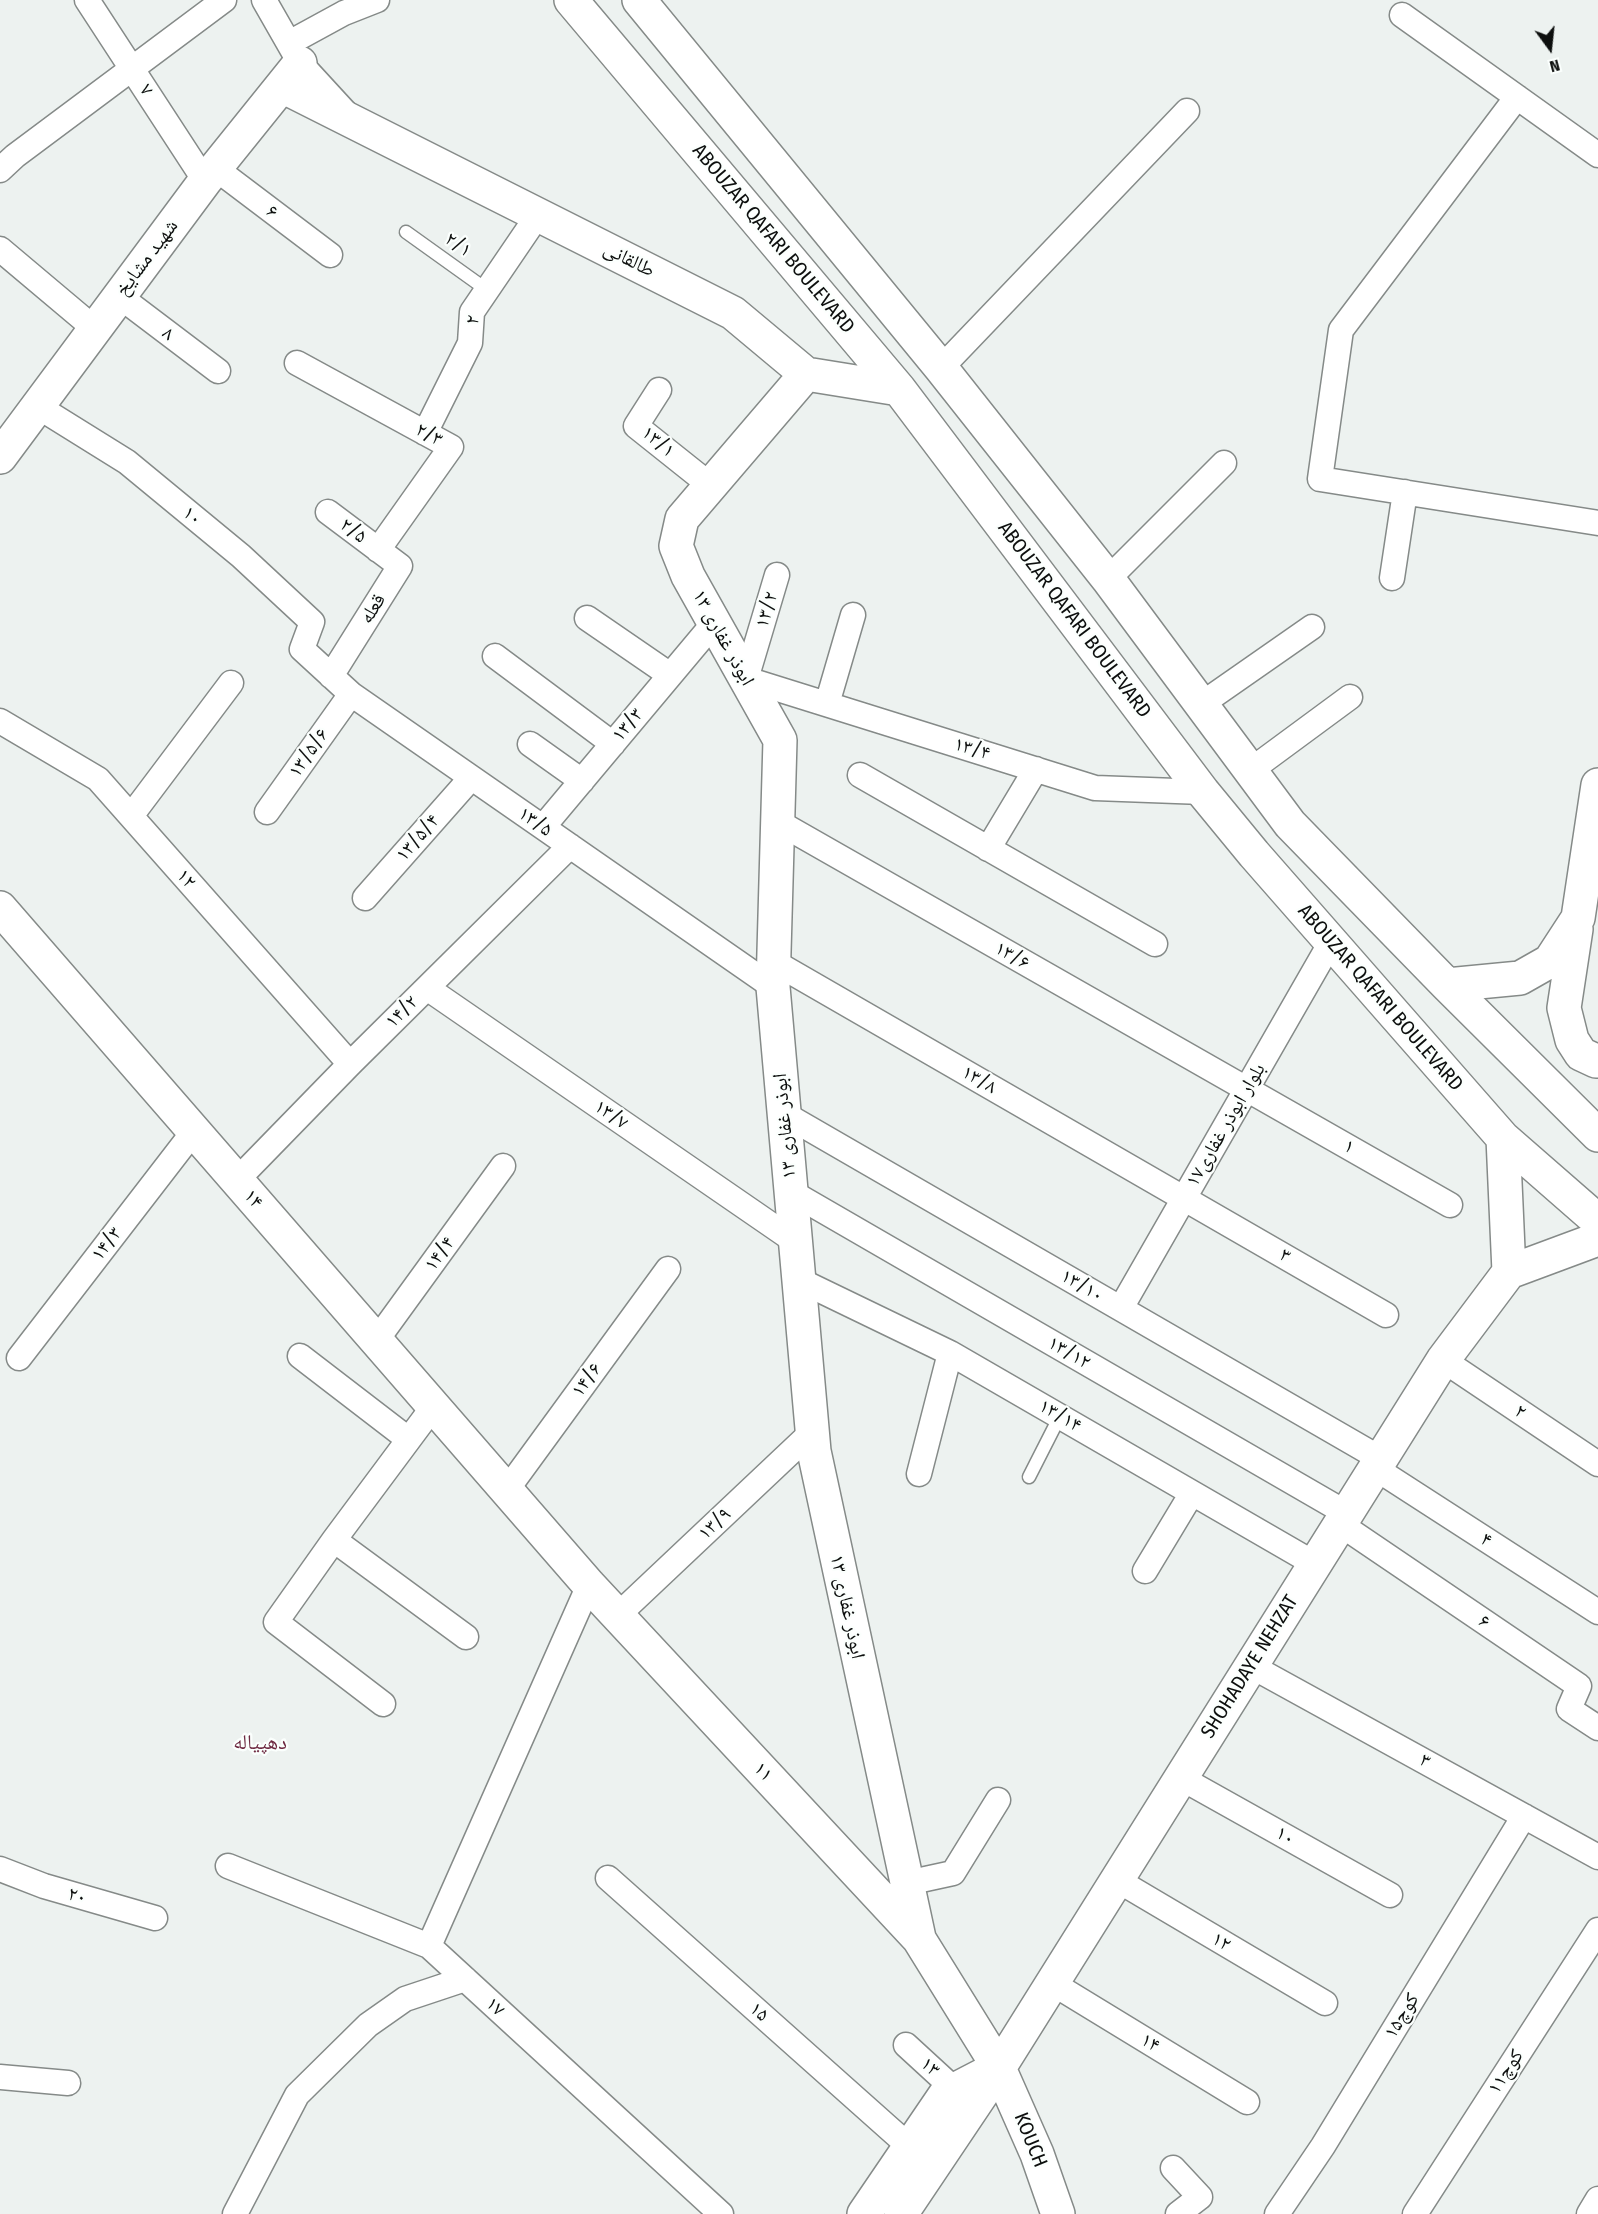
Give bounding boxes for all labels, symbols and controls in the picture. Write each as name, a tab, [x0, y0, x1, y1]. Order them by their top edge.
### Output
north arrow	[1520, 18, 1580, 78]
text: N	[1548, 55, 1562, 76]
street label: ۷	[133, 80, 159, 100]
street label: ABOUZAR QAFARI BOULEVARD	[687, 140, 859, 338]
street label: ۶	[261, 200, 283, 224]
street label: شهید مشایخ	[110, 215, 184, 301]
street label: ۲/۱	[440, 227, 476, 263]
street label: طالقانی	[599, 237, 659, 283]
street label: ۲	[460, 313, 486, 327]
street label: ۸	[157, 322, 179, 346]
street label: ۲/۳	[411, 418, 447, 452]
street label: ۱۳/۱	[636, 421, 680, 463]
street label: ۱۰	[177, 501, 207, 531]
street label: ۲/۵	[335, 513, 371, 549]
street label: ABOUZAR QAFARI BOULEVARD	[992, 517, 1156, 723]
street label: ۱۳ ابوذر غفاری	[687, 586, 759, 690]
street label: ۱۳/۲	[750, 589, 784, 631]
street label: قعله	[355, 590, 391, 628]
street label: ۱۳/۳	[607, 703, 649, 747]
street label: ۱۳/۵/۶	[284, 724, 334, 782]
street label: ۱۳/۴	[951, 732, 993, 766]
street label: ۱۳/۵	[513, 802, 557, 842]
street label: ۱۳/۵/۴	[391, 810, 445, 866]
street label: ۱۲	[171, 864, 201, 894]
street label: ABOUZAR QAFARI BOULEVARD	[1292, 900, 1468, 1096]
street label: ۱۳/۶	[990, 937, 1034, 975]
street label: ۱۴/۲	[381, 991, 423, 1033]
street label: بلوار ابوذر غفاری۱۷	[1181, 1059, 1271, 1191]
street label: ۱۳/۸	[957, 1061, 1001, 1099]
street label: ۱۳ ابوذر غفاری	[768, 1072, 802, 1180]
street label: ۱۳/۷	[589, 1095, 633, 1135]
street label: ۱	[1339, 1134, 1359, 1160]
street label: ۱۴	[238, 1184, 268, 1214]
street label: ۱۴/۳	[86, 1222, 128, 1266]
street label: ۱۴/۴	[420, 1232, 460, 1276]
street label: ۳	[1275, 1243, 1295, 1269]
street label: ۱۳/۱۰	[1056, 1264, 1108, 1308]
street label: ۱۳/۱۲	[1043, 1331, 1095, 1375]
street label: ۱۴/۶	[567, 1358, 607, 1402]
street label: ۱۳/۱۴	[1034, 1394, 1086, 1438]
street label: ۲	[1510, 1400, 1530, 1424]
street label: ۱۳/۹	[694, 1503, 736, 1545]
street label: ۴	[1476, 1527, 1496, 1553]
street label: ۱۳ ابوذر غفاری	[824, 1553, 870, 1661]
street label: SHOHADAYE NEHZAT	[1196, 1591, 1304, 1743]
street label: ۶	[1474, 1610, 1494, 1634]
district label: دهپیاله	[233, 1730, 287, 1756]
street label: ۳	[1415, 1748, 1435, 1774]
street label: ۱۱	[748, 1757, 778, 1787]
street label: ۱۰	[1271, 1821, 1299, 1851]
street label: ۲۰	[65, 1882, 89, 1910]
street label: ۱۲	[1207, 1927, 1235, 1957]
street label: ۱۵کوچ	[1379, 1989, 1425, 2043]
street label: ۱۷	[480, 1992, 510, 2022]
street label: ۱۵	[744, 1997, 774, 2027]
street label: ۱۴	[1136, 2028, 1164, 2058]
street label: ۱۱کوچ	[1483, 2045, 1529, 2099]
street label: ۱۳	[915, 2052, 945, 2082]
street label: KOUCH	[1008, 2109, 1052, 2171]

